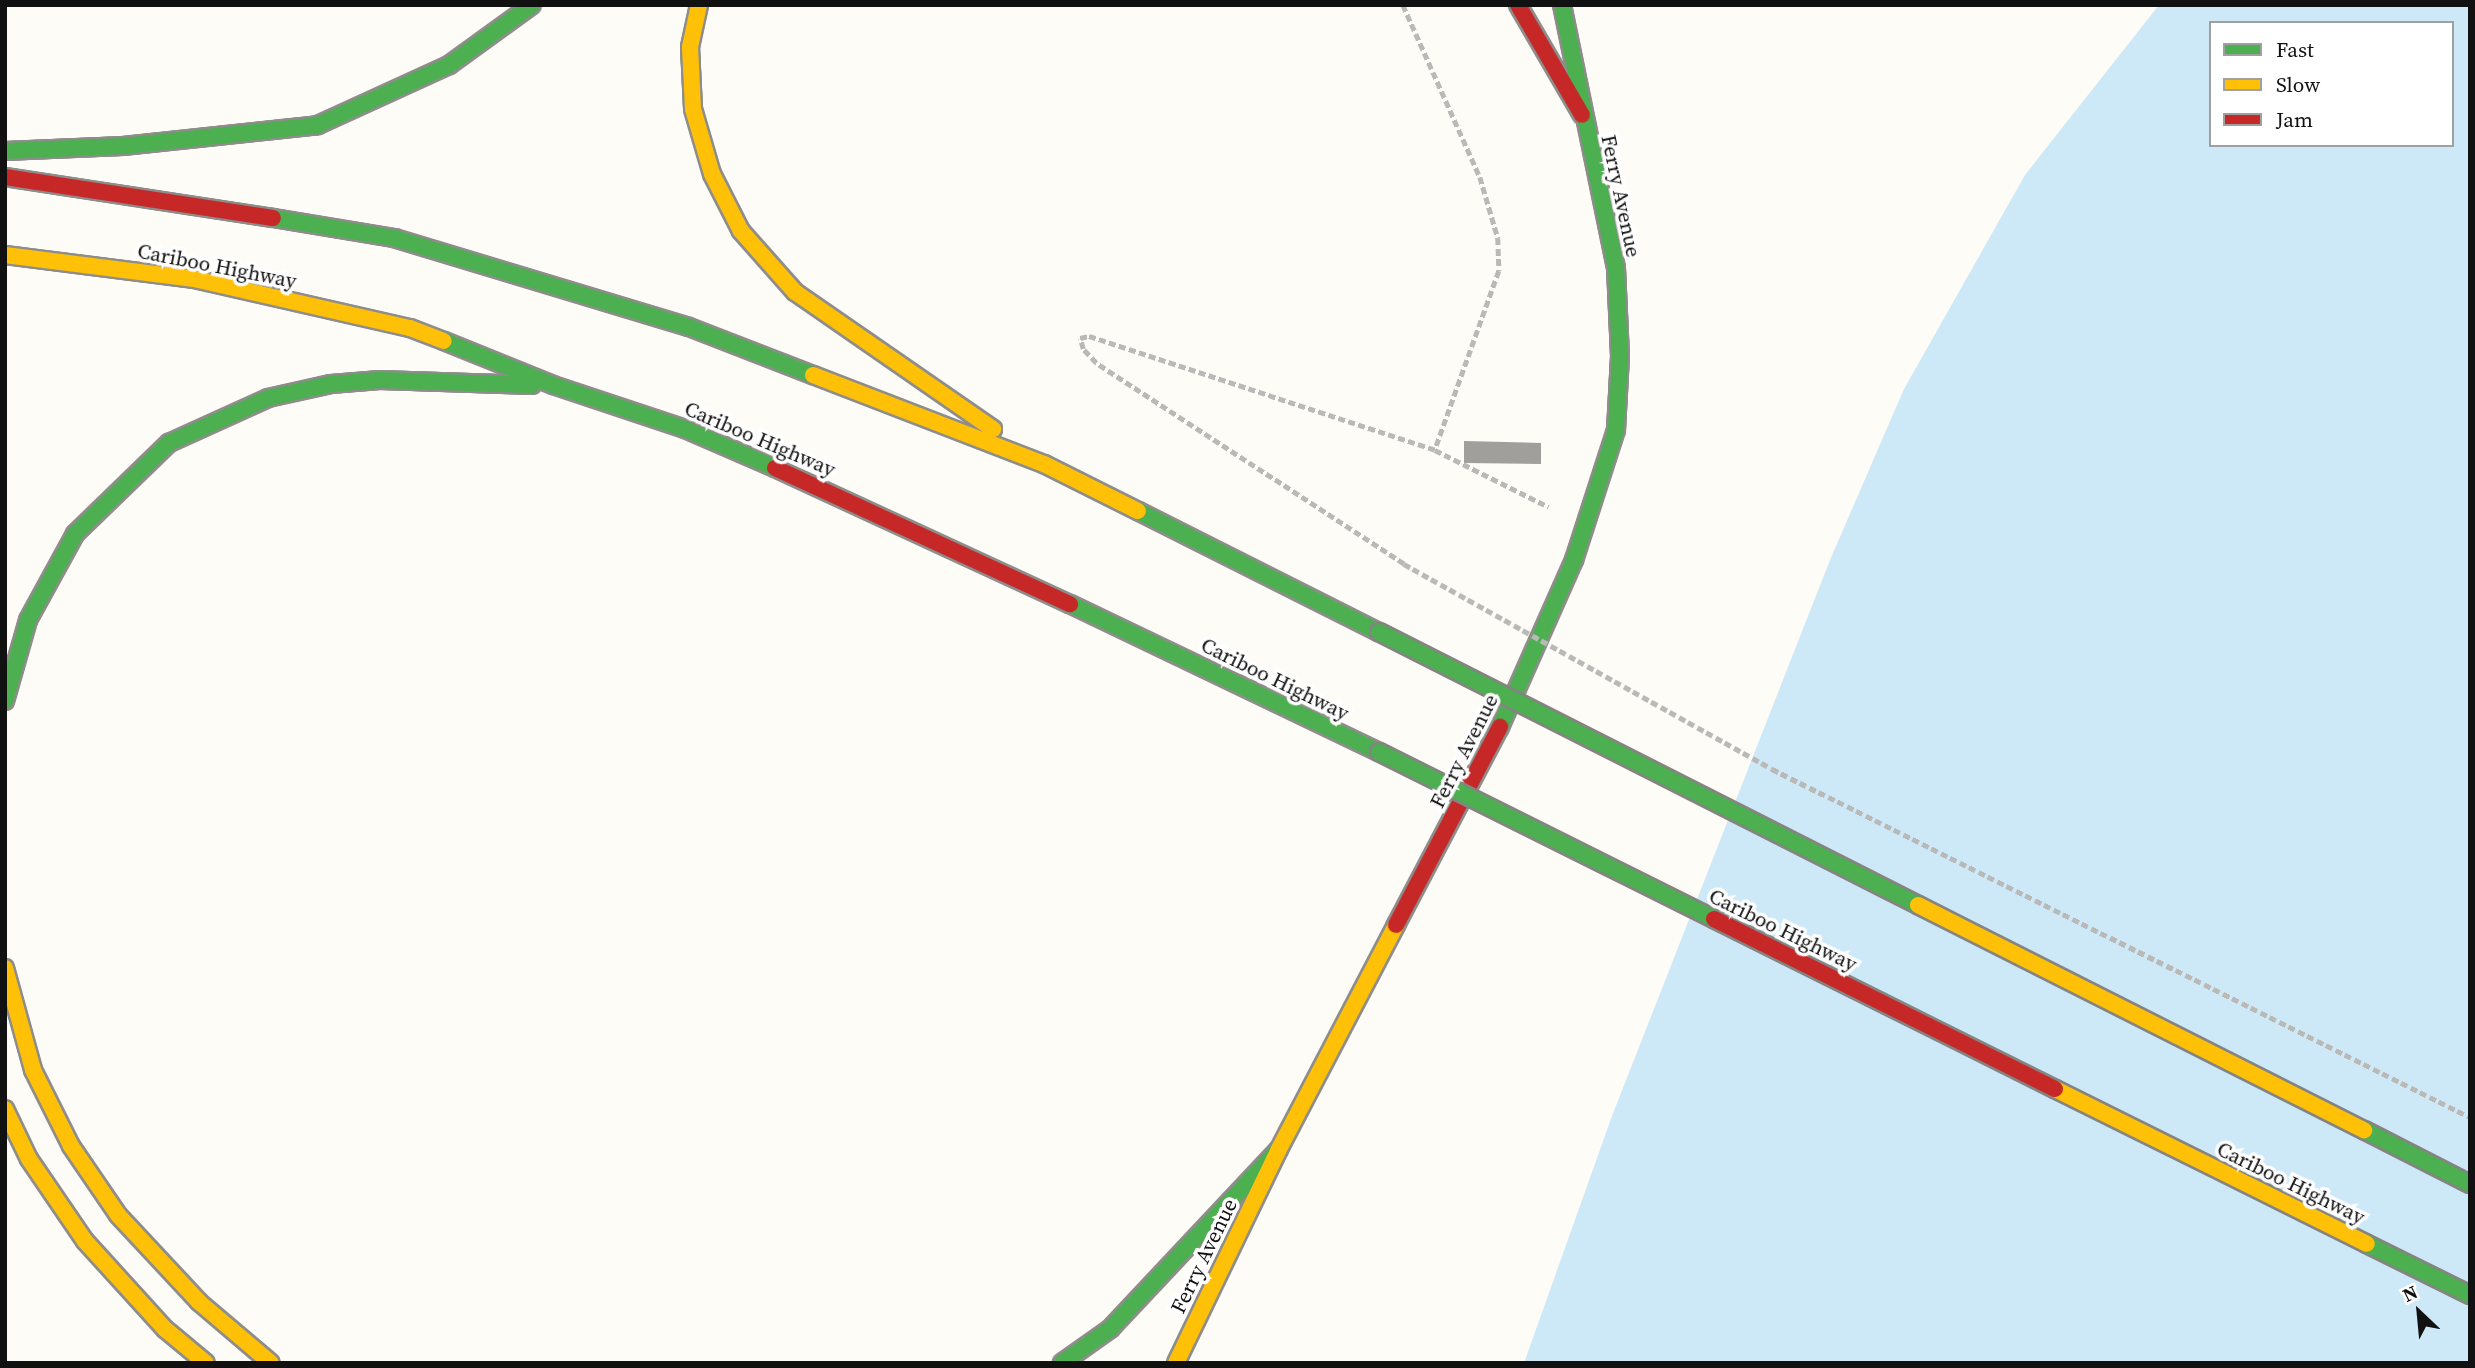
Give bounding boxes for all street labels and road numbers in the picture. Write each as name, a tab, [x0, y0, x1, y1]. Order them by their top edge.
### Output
street label: Ferry Avenue	[1596, 132, 1646, 260]
street label: Cariboo Highway	[135, 238, 299, 294]
street label: Cariboo Highway	[681, 396, 839, 482]
street label: Cariboo Highway	[1197, 632, 1353, 726]
street label: Ferry Avenue	[1424, 690, 1504, 812]
street label: Cariboo Highway	[1705, 883, 1861, 977]
street label: Cariboo Highway	[2213, 1136, 2369, 1230]
street label: Ferry Avenue	[1165, 1194, 1243, 1318]

